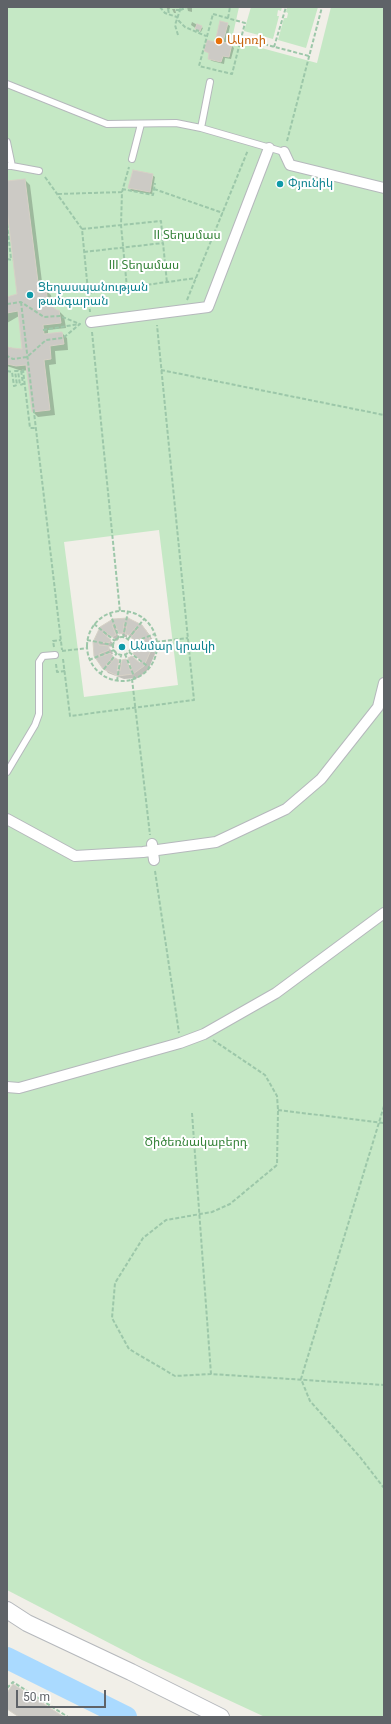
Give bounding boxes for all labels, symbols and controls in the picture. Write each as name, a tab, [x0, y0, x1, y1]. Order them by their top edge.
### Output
place label: Ակոռի	[227, 34, 266, 48]
marker: Ակոռի	[214, 36, 224, 46]
place label: Փյունիկ	[288, 177, 333, 191]
marker: Փյունիկ	[275, 179, 285, 189]
park label: II Տեղամաս	[153, 229, 221, 243]
park label: III Տեղամաս	[109, 259, 179, 273]
place label: Ցեղասպանության թանգարան	[38, 281, 148, 309]
marker: Ցեղասպանության թանգարան	[25, 290, 35, 300]
place label: Անմար կրակի	[130, 640, 215, 654]
marker: Անմար կրակի	[117, 642, 127, 652]
park label: Ծիծեռնակաբերդ	[145, 1136, 247, 1150]
scale bar	[18, 1682, 108, 1708]
text: 50 m	[23, 1690, 50, 1704]

